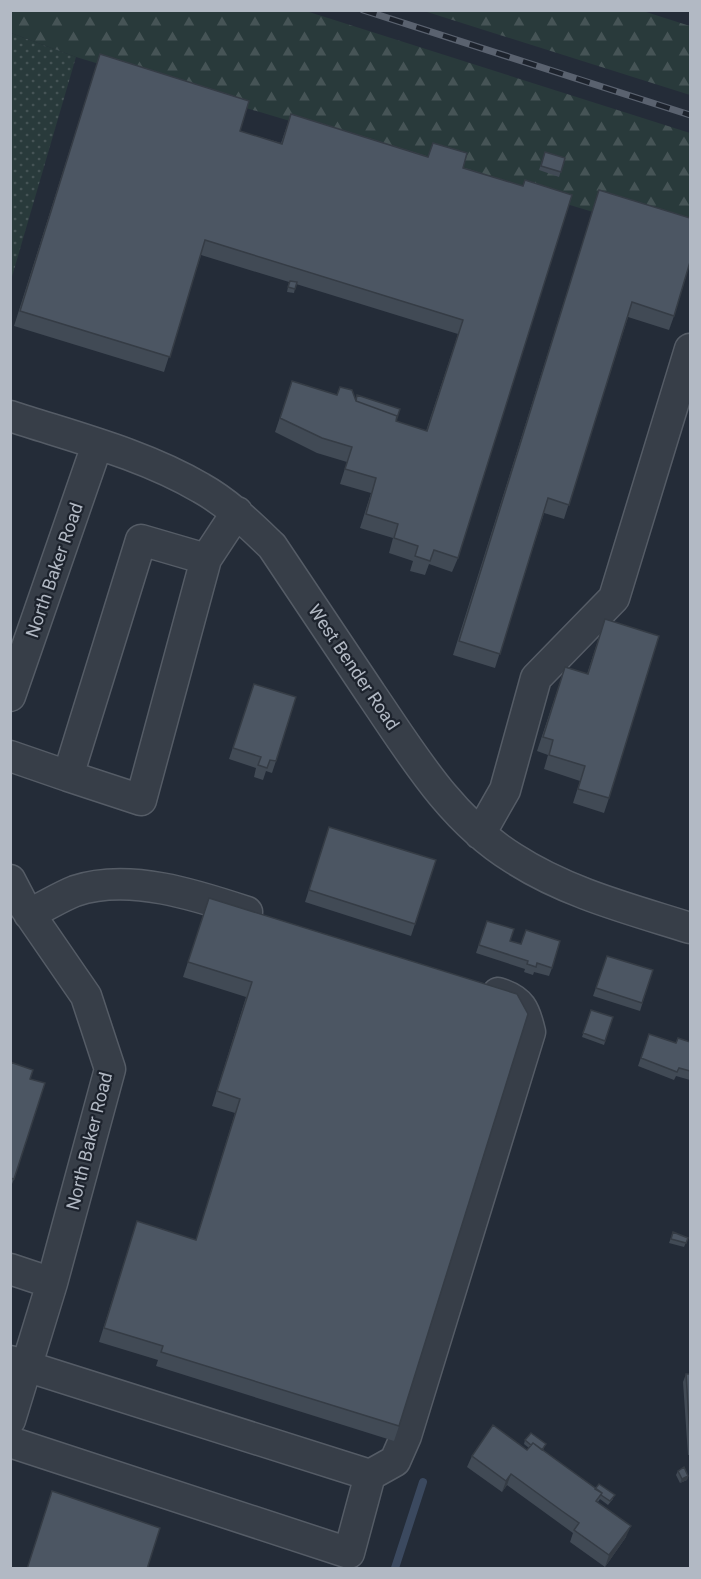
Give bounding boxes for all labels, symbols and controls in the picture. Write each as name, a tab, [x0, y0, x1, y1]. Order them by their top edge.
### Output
street label: North Baker Road	[21, 500, 87, 640]
street label: West Bender Road	[304, 600, 404, 734]
street label: North Baker Road	[62, 1070, 116, 1212]

